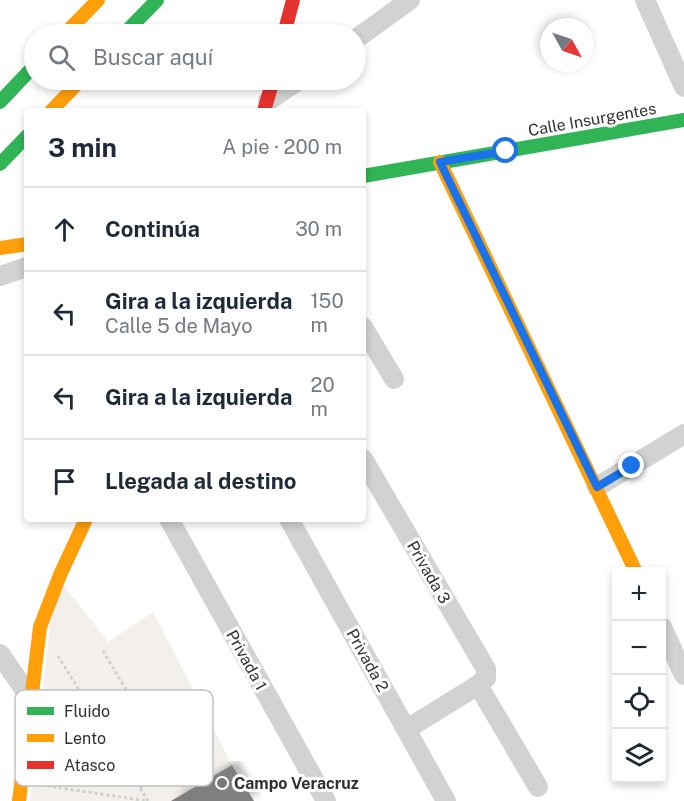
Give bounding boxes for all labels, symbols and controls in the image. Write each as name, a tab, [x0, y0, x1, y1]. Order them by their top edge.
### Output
north arrow	[540, 18, 594, 72]
search box	[24, 24, 366, 90]
icon: search	[45, 41, 78, 74]
text: Buscar aquí	[93, 44, 213, 70]
street label: Calle Insurgentes	[527, 99, 658, 140]
text: 3 min	[48, 132, 117, 163]
text: A pie · 200 m	[222, 135, 342, 159]
route start	[492, 137, 518, 163]
icon: ahead	[48, 213, 81, 246]
text: Continúa	[105, 216, 200, 242]
text: 30 m	[295, 217, 342, 241]
text: Gira a la izquierda	[105, 288, 292, 314]
text: 150 m	[310, 289, 344, 337]
icon: left	[48, 297, 81, 330]
text: Calle 5 de Mayo	[105, 314, 253, 338]
text: 20 m	[310, 373, 335, 421]
icon: left	[48, 381, 81, 414]
text: Gira a la izquierda	[105, 384, 292, 410]
route end	[618, 452, 644, 478]
icon: arrive	[48, 465, 81, 498]
text: Llegada al destino	[105, 468, 296, 494]
street label: Privada 3	[403, 537, 454, 607]
map controls	[612, 567, 666, 783]
button: +	[612, 567, 666, 621]
button: −	[612, 621, 666, 675]
street label: Privada 2	[343, 625, 393, 695]
street label: Privada 1	[222, 627, 271, 694]
button: locate	[612, 675, 666, 729]
legend	[15, 690, 213, 786]
text: Fluido	[64, 702, 110, 721]
text: Lento	[64, 729, 106, 748]
button: layers	[612, 729, 666, 783]
text: Atasco	[64, 756, 115, 775]
place label: Campo Veracruz	[234, 774, 359, 793]
marker: Campo Veracruz	[215, 776, 229, 790]

